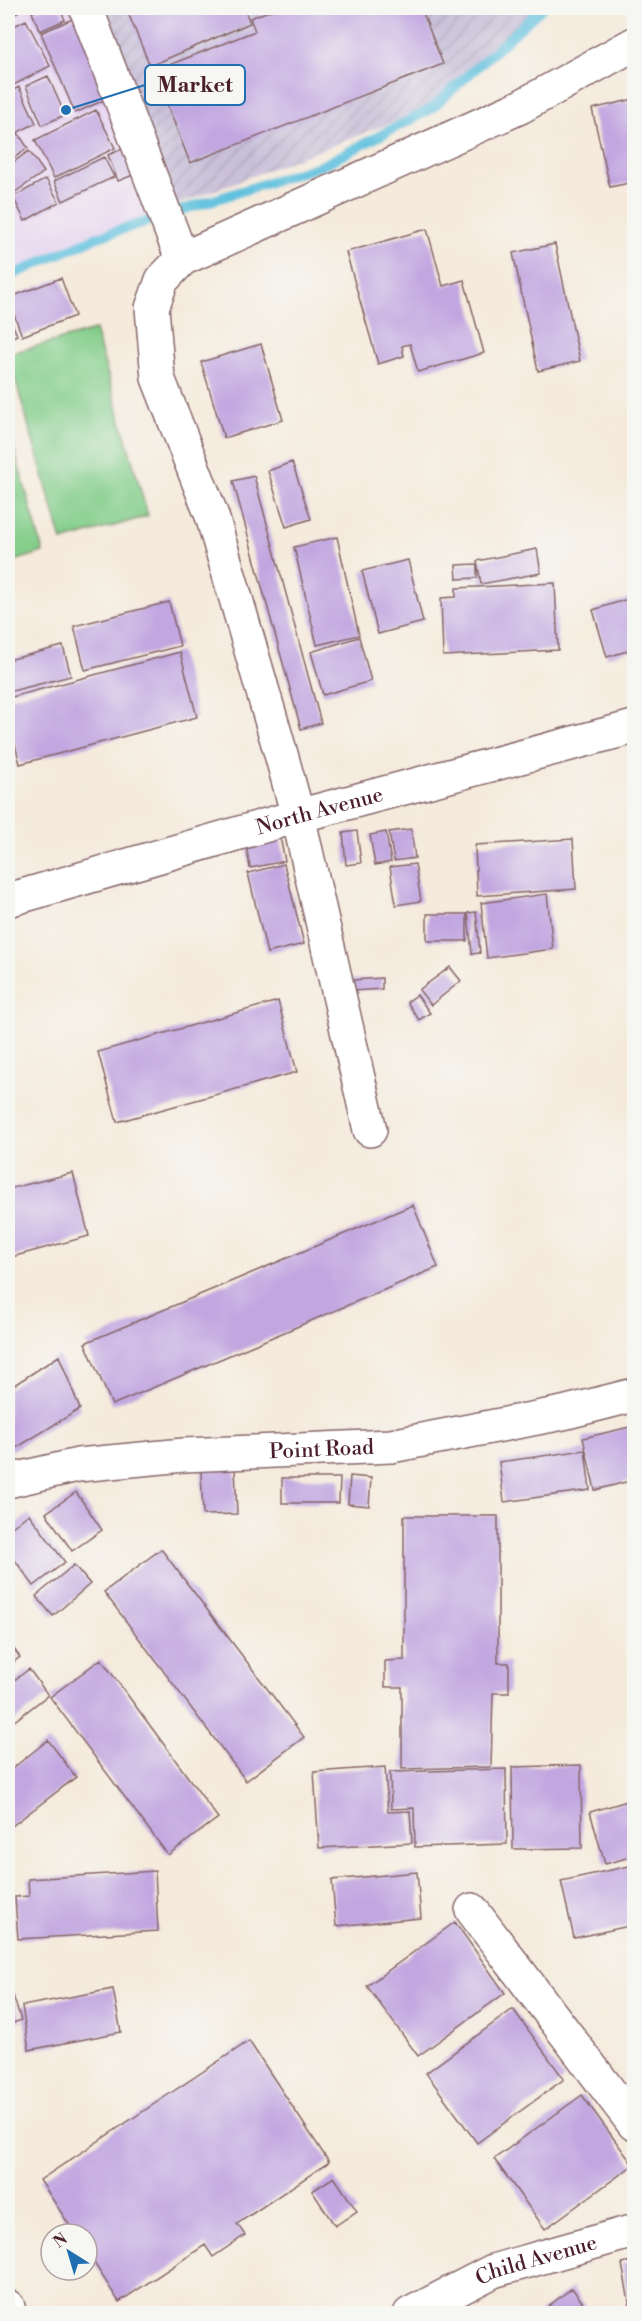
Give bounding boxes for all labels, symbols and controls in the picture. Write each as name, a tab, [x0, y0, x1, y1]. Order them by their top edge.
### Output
callout: Market	[145, 65, 245, 105]
text: Market	[157, 72, 233, 99]
street label: North Avenue	[253, 782, 386, 841]
street label: Point Road	[269, 1435, 375, 1465]
north arrow	[39, 2222, 99, 2282]
text: N	[50, 2229, 72, 2253]
street label: Child Avenue	[471, 2230, 600, 2292]

